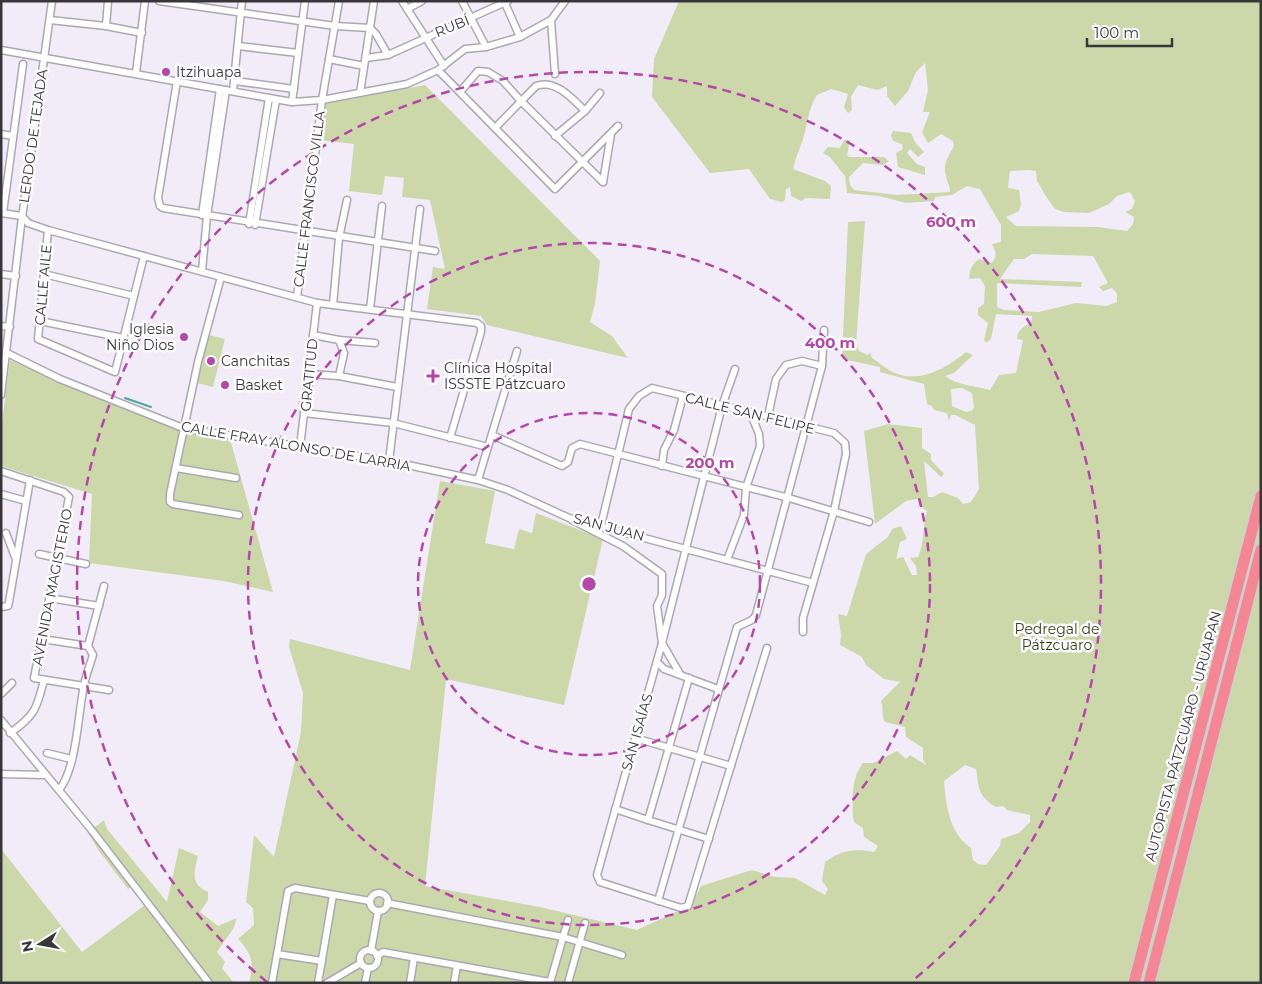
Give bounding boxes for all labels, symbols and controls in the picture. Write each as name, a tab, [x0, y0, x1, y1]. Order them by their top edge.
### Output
street label: RUBÍ	[432, 11, 473, 41]
scale bar	[1087, 15, 1172, 47]
text: 100 m	[1094, 23, 1139, 42]
place label: Itzihuapa	[176, 63, 242, 81]
marker: Itzihuapa	[160, 66, 172, 78]
street label: LERDO DE TEJADA	[15, 67, 51, 204]
street label: CALLE FRANCISCO VILLA	[289, 109, 329, 288]
text: 600 m	[926, 212, 976, 231]
street label: CALLE AILE	[30, 244, 56, 326]
place label: Iglesia Niño Dios	[106, 320, 174, 354]
marker: Iglesia Niño Dios	[178, 331, 190, 343]
text: 400 m	[805, 333, 855, 352]
street label: GRATITUD	[296, 338, 322, 412]
place label: Canchitas	[221, 352, 290, 370]
marker: Canchitas	[205, 355, 217, 367]
place label: Clínica Hospital ISSSTE Pátzcuaro	[444, 359, 566, 393]
marker: Clínica Hospital ISSSTE Pátzcuaro	[426, 369, 440, 383]
place label: Basket	[235, 376, 283, 394]
marker: Basket	[219, 379, 231, 391]
street label: CALLE SAN FELIPE	[683, 388, 817, 438]
street label: CALLE FRAY ALONSO DE LARRIA	[180, 417, 413, 475]
text: 200 m	[685, 453, 735, 472]
street label: AVENIDA MAGISTERIO	[28, 507, 76, 667]
street label: SAN JUAN	[571, 509, 647, 545]
centre of rings	[580, 575, 598, 593]
street label: AUTOPISTA PÁTZCUARO - URUAPAN	[1141, 609, 1225, 863]
park label: Pedregal de Pátzcuaro	[1015, 620, 1099, 654]
street label: SAN ISAÍAS	[617, 691, 657, 773]
north arrow	[15, 919, 65, 969]
text: N	[17, 939, 37, 954]

